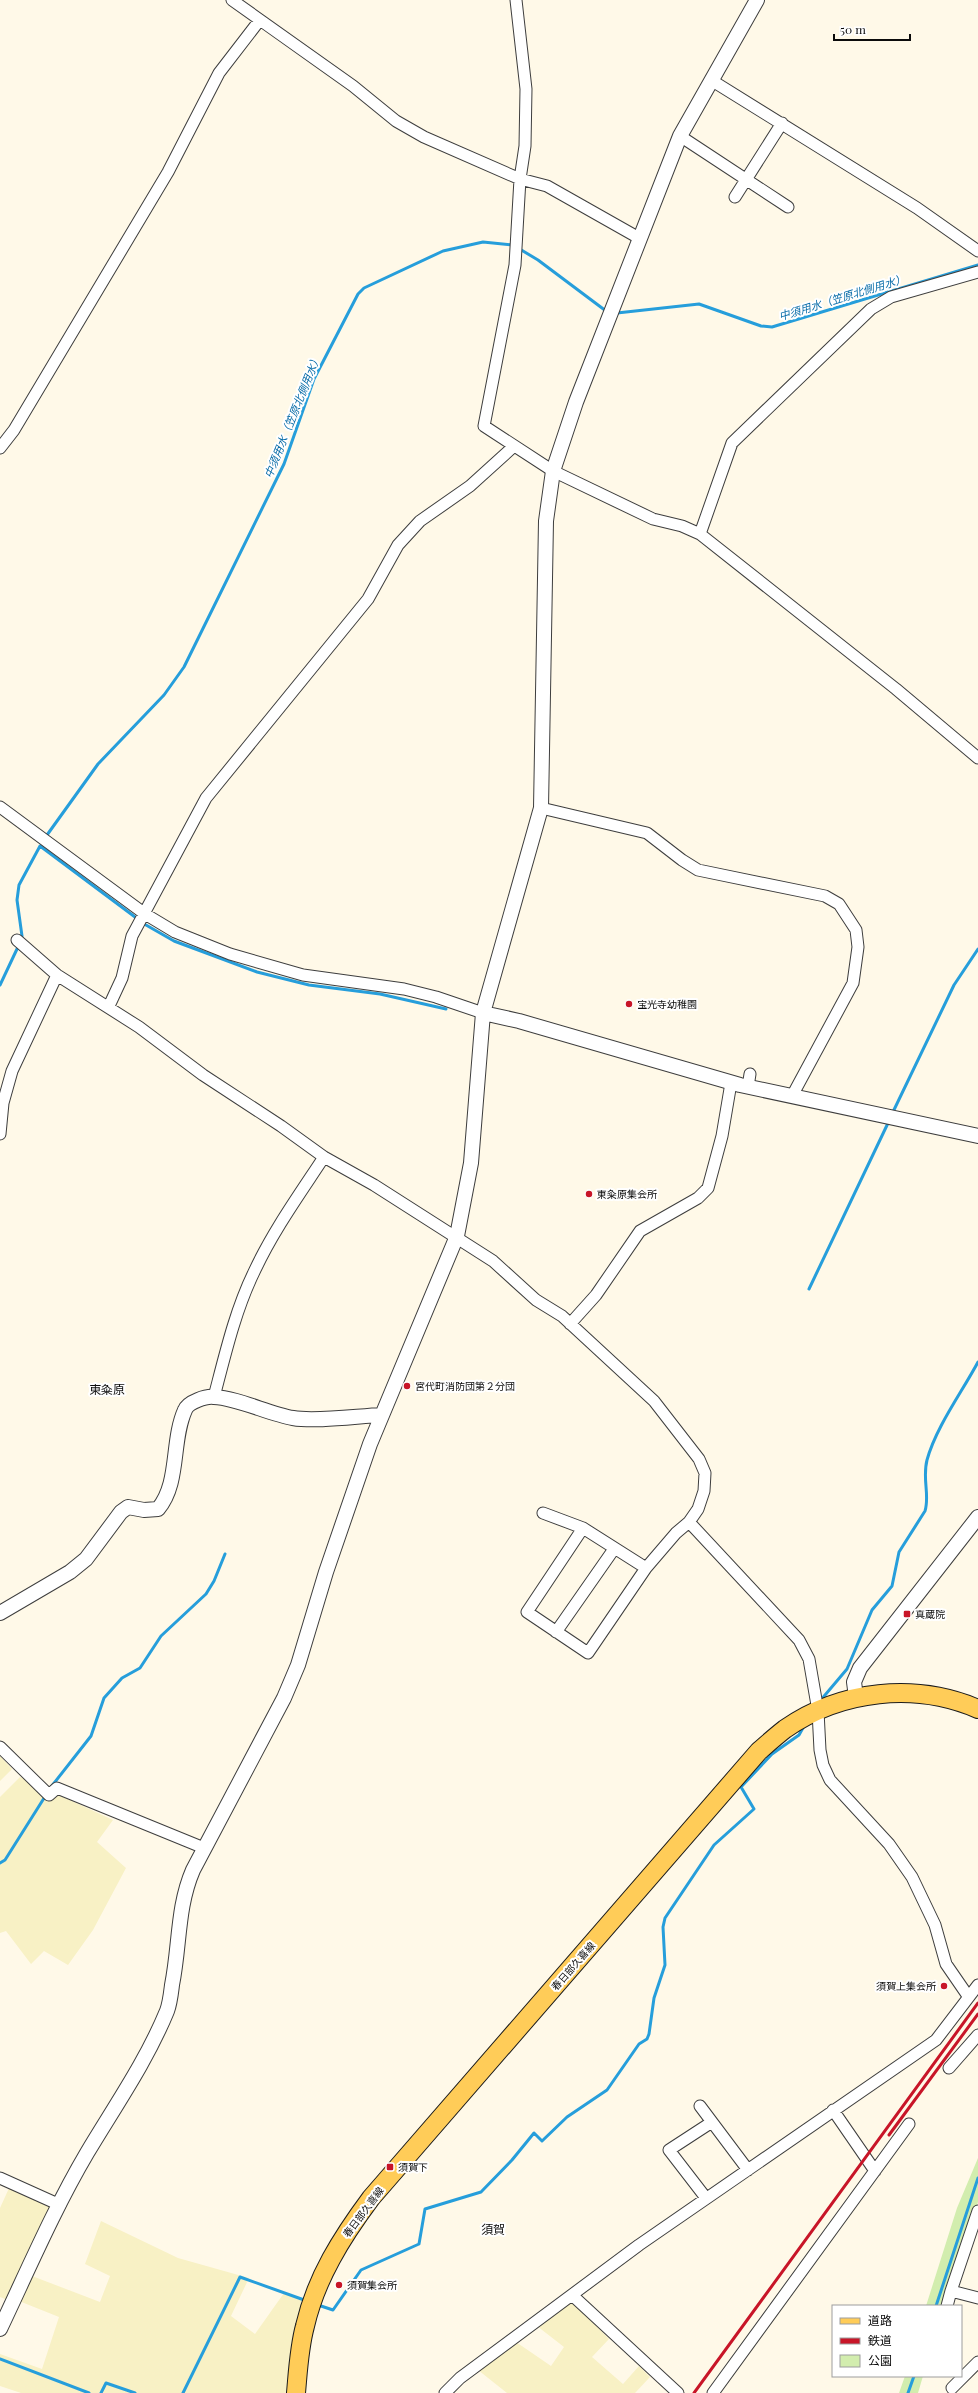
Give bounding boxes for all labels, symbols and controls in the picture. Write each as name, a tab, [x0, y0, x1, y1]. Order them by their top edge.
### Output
scale bar	[834, 16, 910, 42]
text: 50 m	[840, 21, 866, 37]
water label: 中須用水（笠原北側用水）	[777, 271, 907, 323]
water label: 中須用水（笠原北側用水）	[260, 352, 324, 480]
place label: 宝光寺幼稚園	[637, 997, 697, 1011]
marker: 宝光寺幼稚園	[624, 999, 634, 1009]
place label: 東粂原集会所	[597, 1187, 657, 1201]
marker: 東粂原集会所	[584, 1189, 594, 1199]
place label: 宮代町消防団第２分団	[415, 1379, 515, 1393]
district label: 東粂原	[89, 1381, 125, 1397]
marker: 宮代町消防団第２分団	[402, 1381, 412, 1391]
place label: 真蔵院	[915, 1607, 945, 1621]
marker: 真蔵院	[902, 1609, 912, 1619]
street label: 春日部久喜線	[548, 1939, 598, 1993]
place label: 須賀上集会所	[876, 1979, 936, 1993]
marker: 須賀上集会所	[939, 1981, 949, 1991]
place label: 須賀下	[398, 2160, 428, 2174]
marker: 須賀下	[385, 2162, 395, 2172]
street label: 春日部久喜線	[339, 2184, 387, 2240]
district label: 須賀	[481, 2221, 505, 2237]
place label: 須賀集会所	[347, 2278, 397, 2292]
marker: 須賀集会所	[334, 2280, 344, 2290]
legend	[832, 2305, 962, 2377]
text: 道路	[868, 2312, 892, 2328]
text: 鉄道	[868, 2332, 892, 2348]
text: 公園	[868, 2352, 892, 2368]

